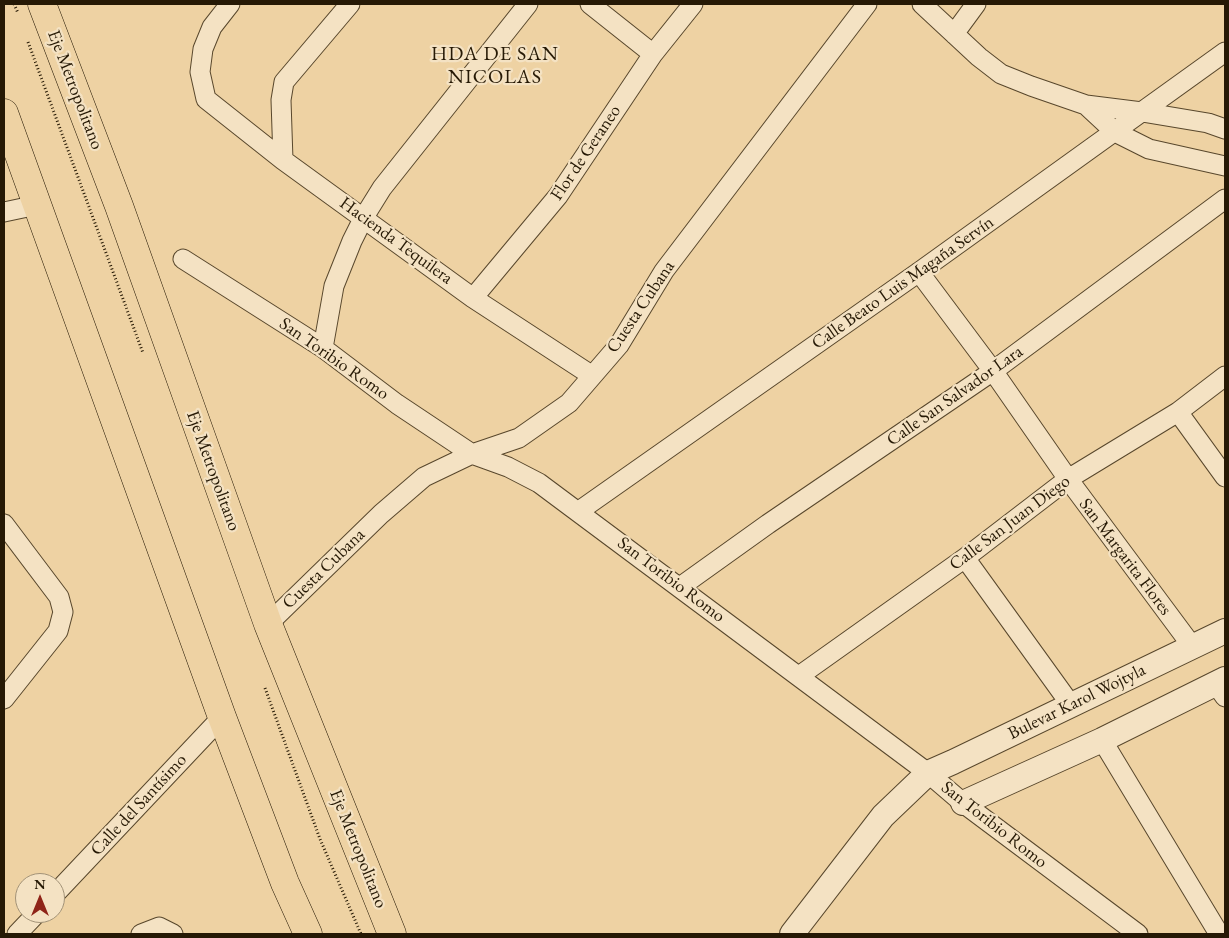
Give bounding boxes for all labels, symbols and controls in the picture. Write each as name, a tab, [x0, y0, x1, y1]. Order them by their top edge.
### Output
street label: Eje Metropolitano	[42, 27, 108, 153]
district label: HDA DE SAN NICOLAS	[430, 43, 560, 90]
street label: Flor de Geraneo	[546, 101, 626, 205]
street label: Hacienda Tequilera	[335, 193, 457, 289]
street label: Calle Beato Luis Magaña Servín	[808, 212, 998, 354]
street label: Cuesta Cubana	[602, 257, 680, 357]
street label: San Toribio Romo	[275, 313, 393, 405]
street label: Calle San Salvador Lara	[883, 341, 1027, 451]
street label: Eje Metropolitano	[181, 408, 245, 534]
street label: Calle San Juan Diego	[945, 471, 1075, 575]
street label: San Margarita Flores	[1074, 494, 1176, 620]
street label: Cuesta Cubana	[278, 524, 370, 614]
street label: San Toribio Romo	[613, 533, 729, 627]
street label: Bulevar Karol Wojtyla	[1005, 659, 1149, 745]
street label: Calle del Santísimo	[86, 750, 192, 860]
street label: San Toribio Romo	[937, 777, 1051, 873]
street label: Eje Metropolitano	[324, 786, 392, 912]
north arrow	[15, 873, 65, 923]
text: N	[34, 875, 46, 893]

